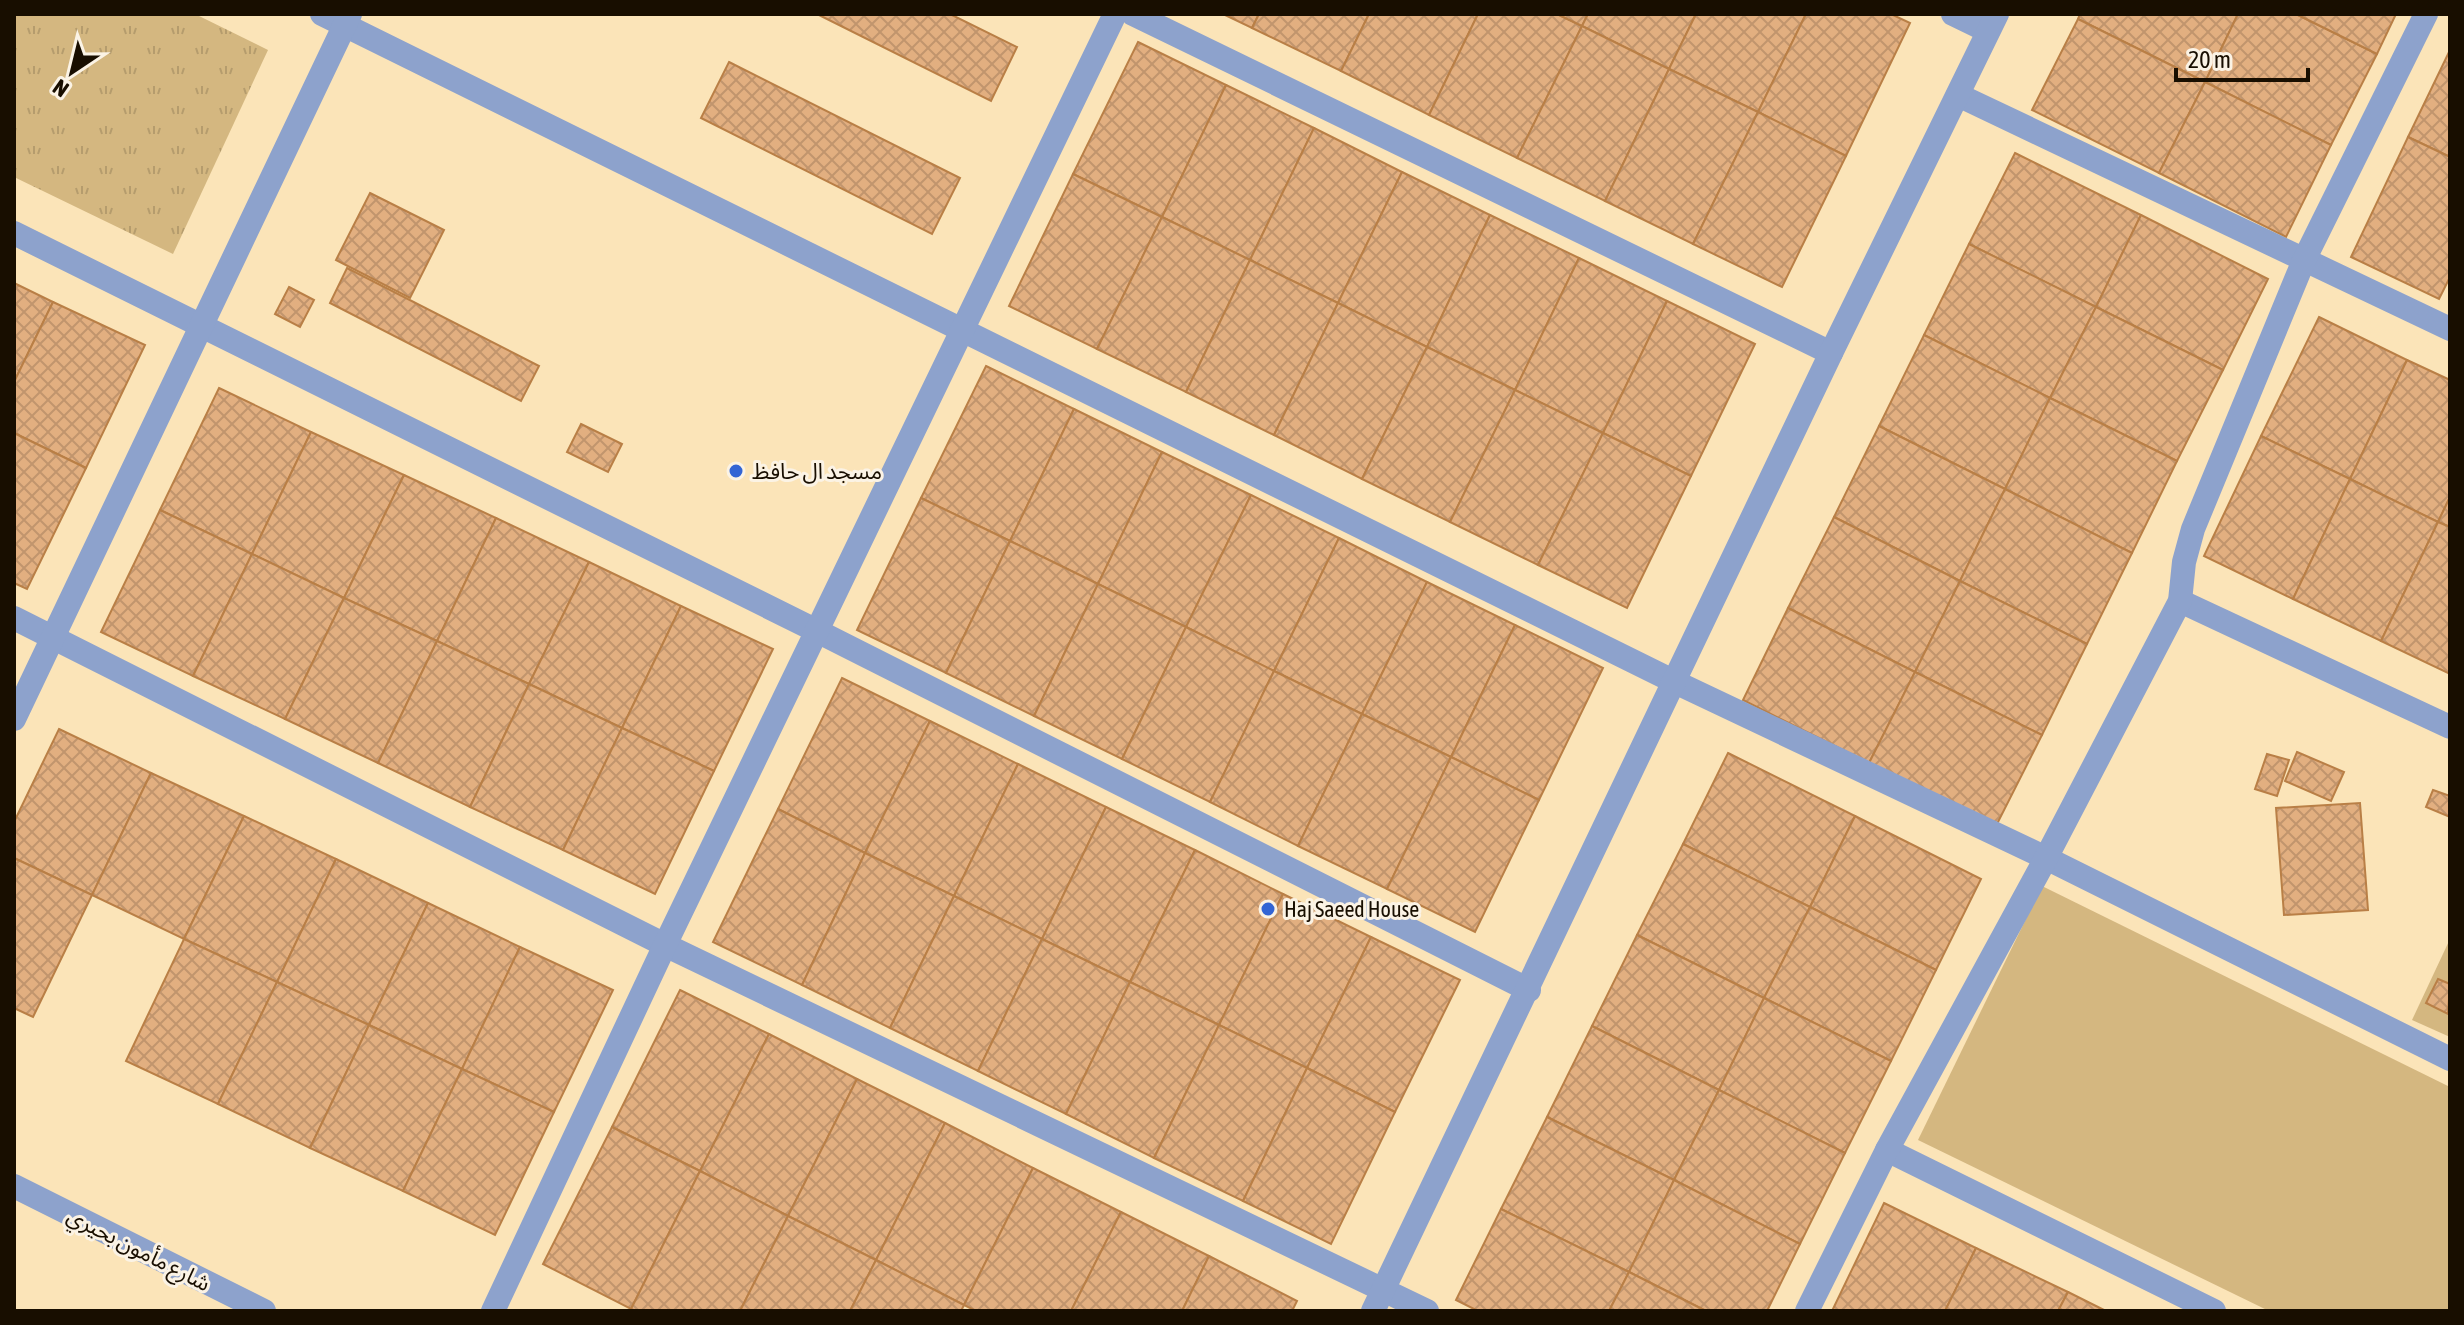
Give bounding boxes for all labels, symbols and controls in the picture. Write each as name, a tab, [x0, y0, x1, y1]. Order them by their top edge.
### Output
north arrow	[32, 32, 112, 112]
scale bar	[2176, 32, 2308, 82]
text: 20 m	[2188, 46, 2231, 73]
text: N	[48, 74, 73, 103]
place label: مسجد ال حافظ	[752, 458, 882, 484]
marker: مسجد ال حافظ	[727, 462, 745, 480]
place label: Haj Saeed House	[1284, 896, 1419, 922]
marker: Haj Saeed House	[1259, 900, 1277, 918]
street label: شارع مأمون بحيري	[61, 1202, 215, 1300]

